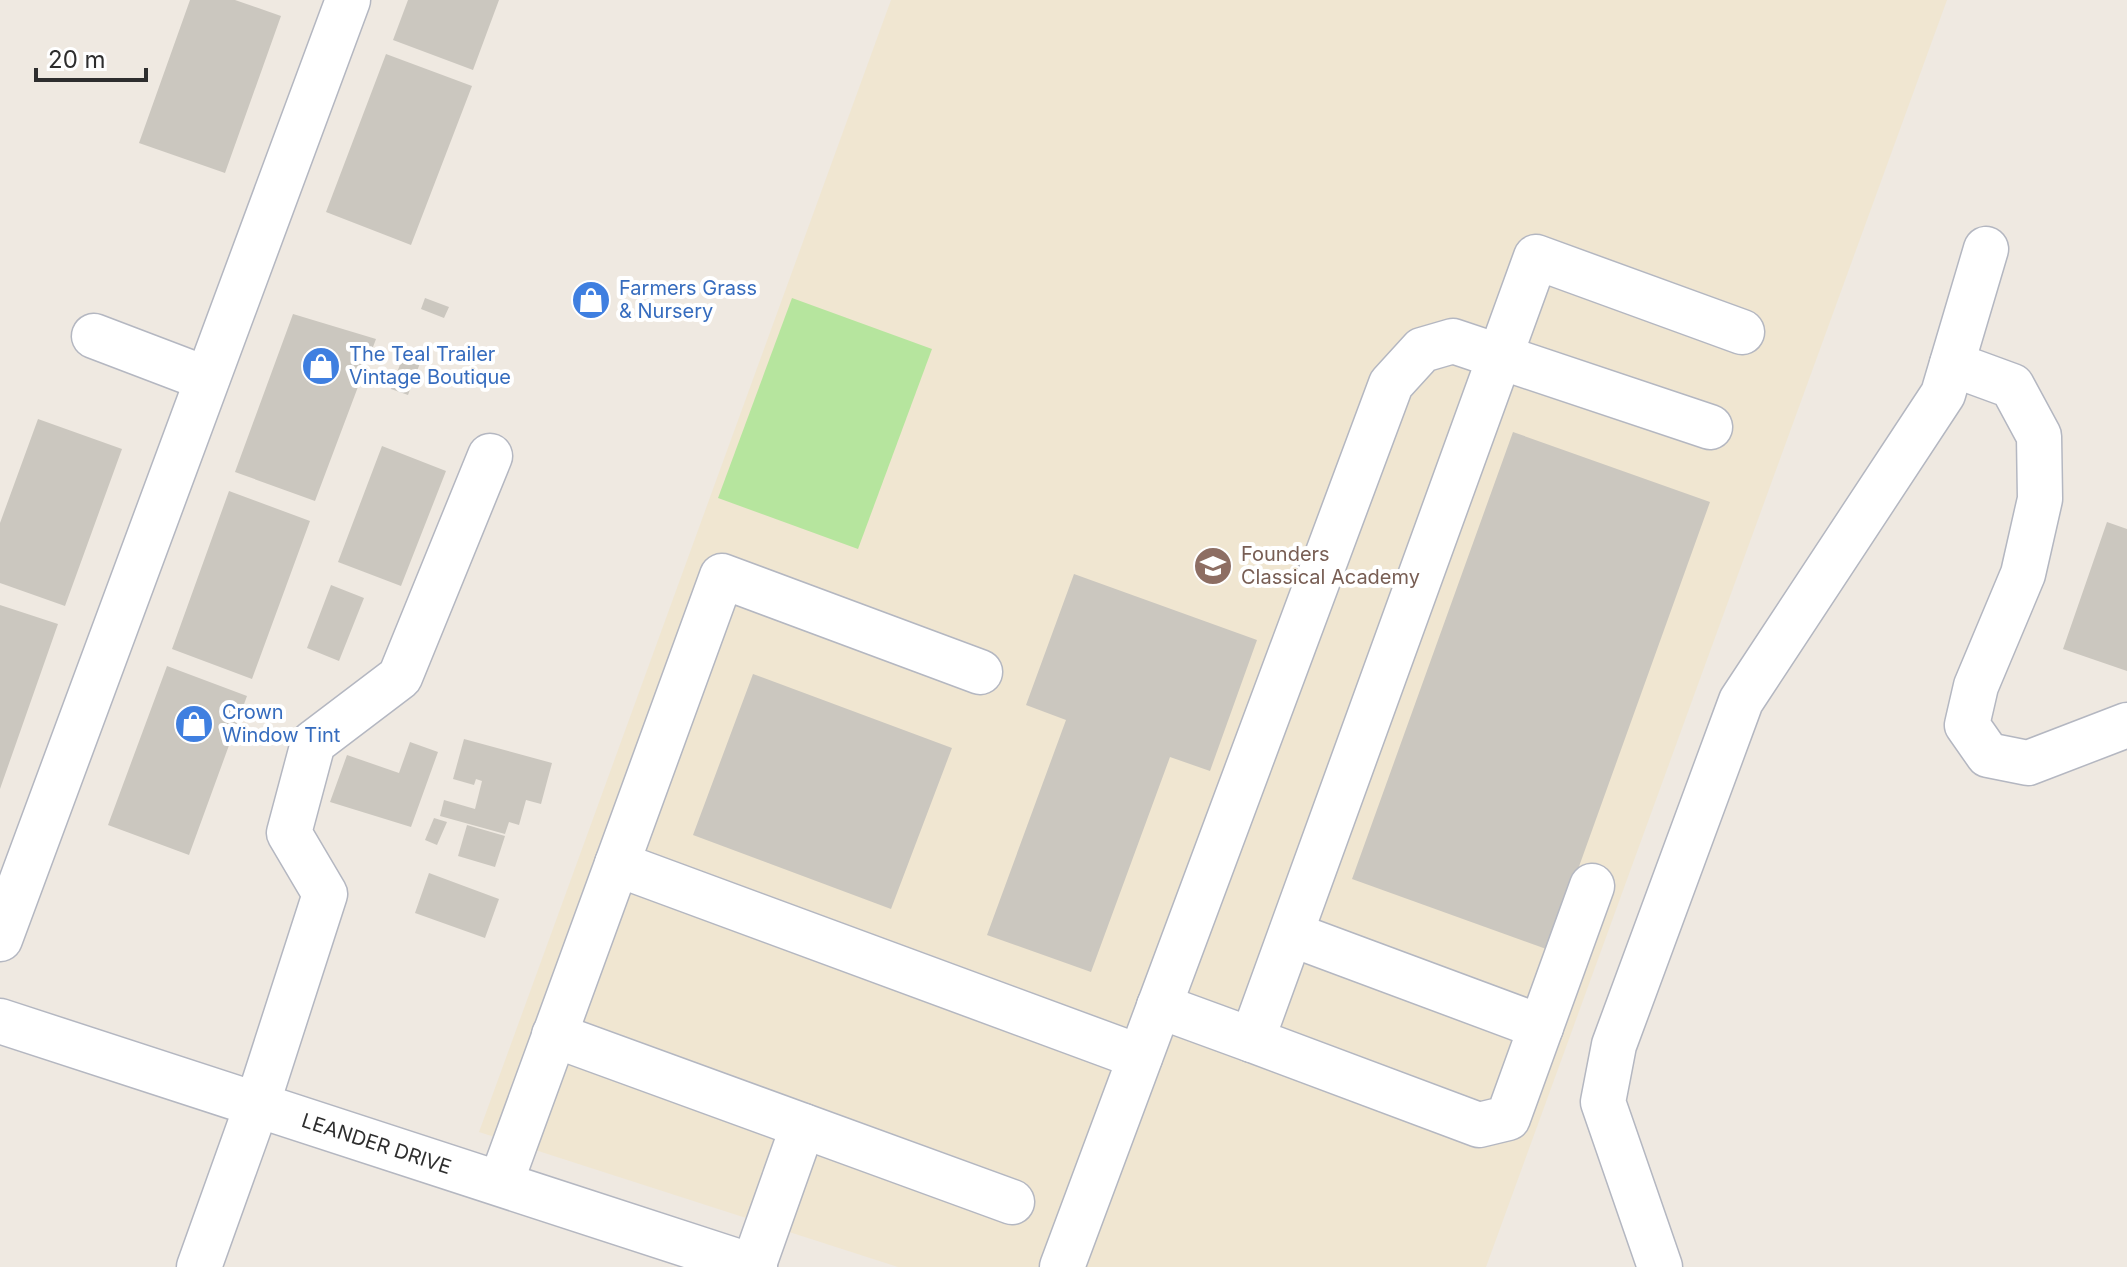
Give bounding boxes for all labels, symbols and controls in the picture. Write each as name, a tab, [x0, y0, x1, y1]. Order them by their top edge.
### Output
scale bar	[36, 32, 146, 82]
text: 20 m	[48, 45, 106, 74]
place label: Farmers Grass & Nursery	[619, 276, 757, 323]
shop icon: Farmers Grass & Nursery	[570, 279, 612, 321]
place label: The Teal Trailer Vintage Boutique	[349, 342, 511, 389]
shop icon: The Teal Trailer Vintage Boutique	[300, 345, 342, 387]
place label: Founders Classical Academy	[1241, 542, 1420, 589]
school or university icon: Founders Classical Academy	[1192, 545, 1234, 587]
place label: Crown Window Tint	[222, 700, 341, 747]
shop icon: Crown Window Tint	[173, 703, 215, 745]
street label: LEANDER DRIVE	[299, 1108, 454, 1179]

